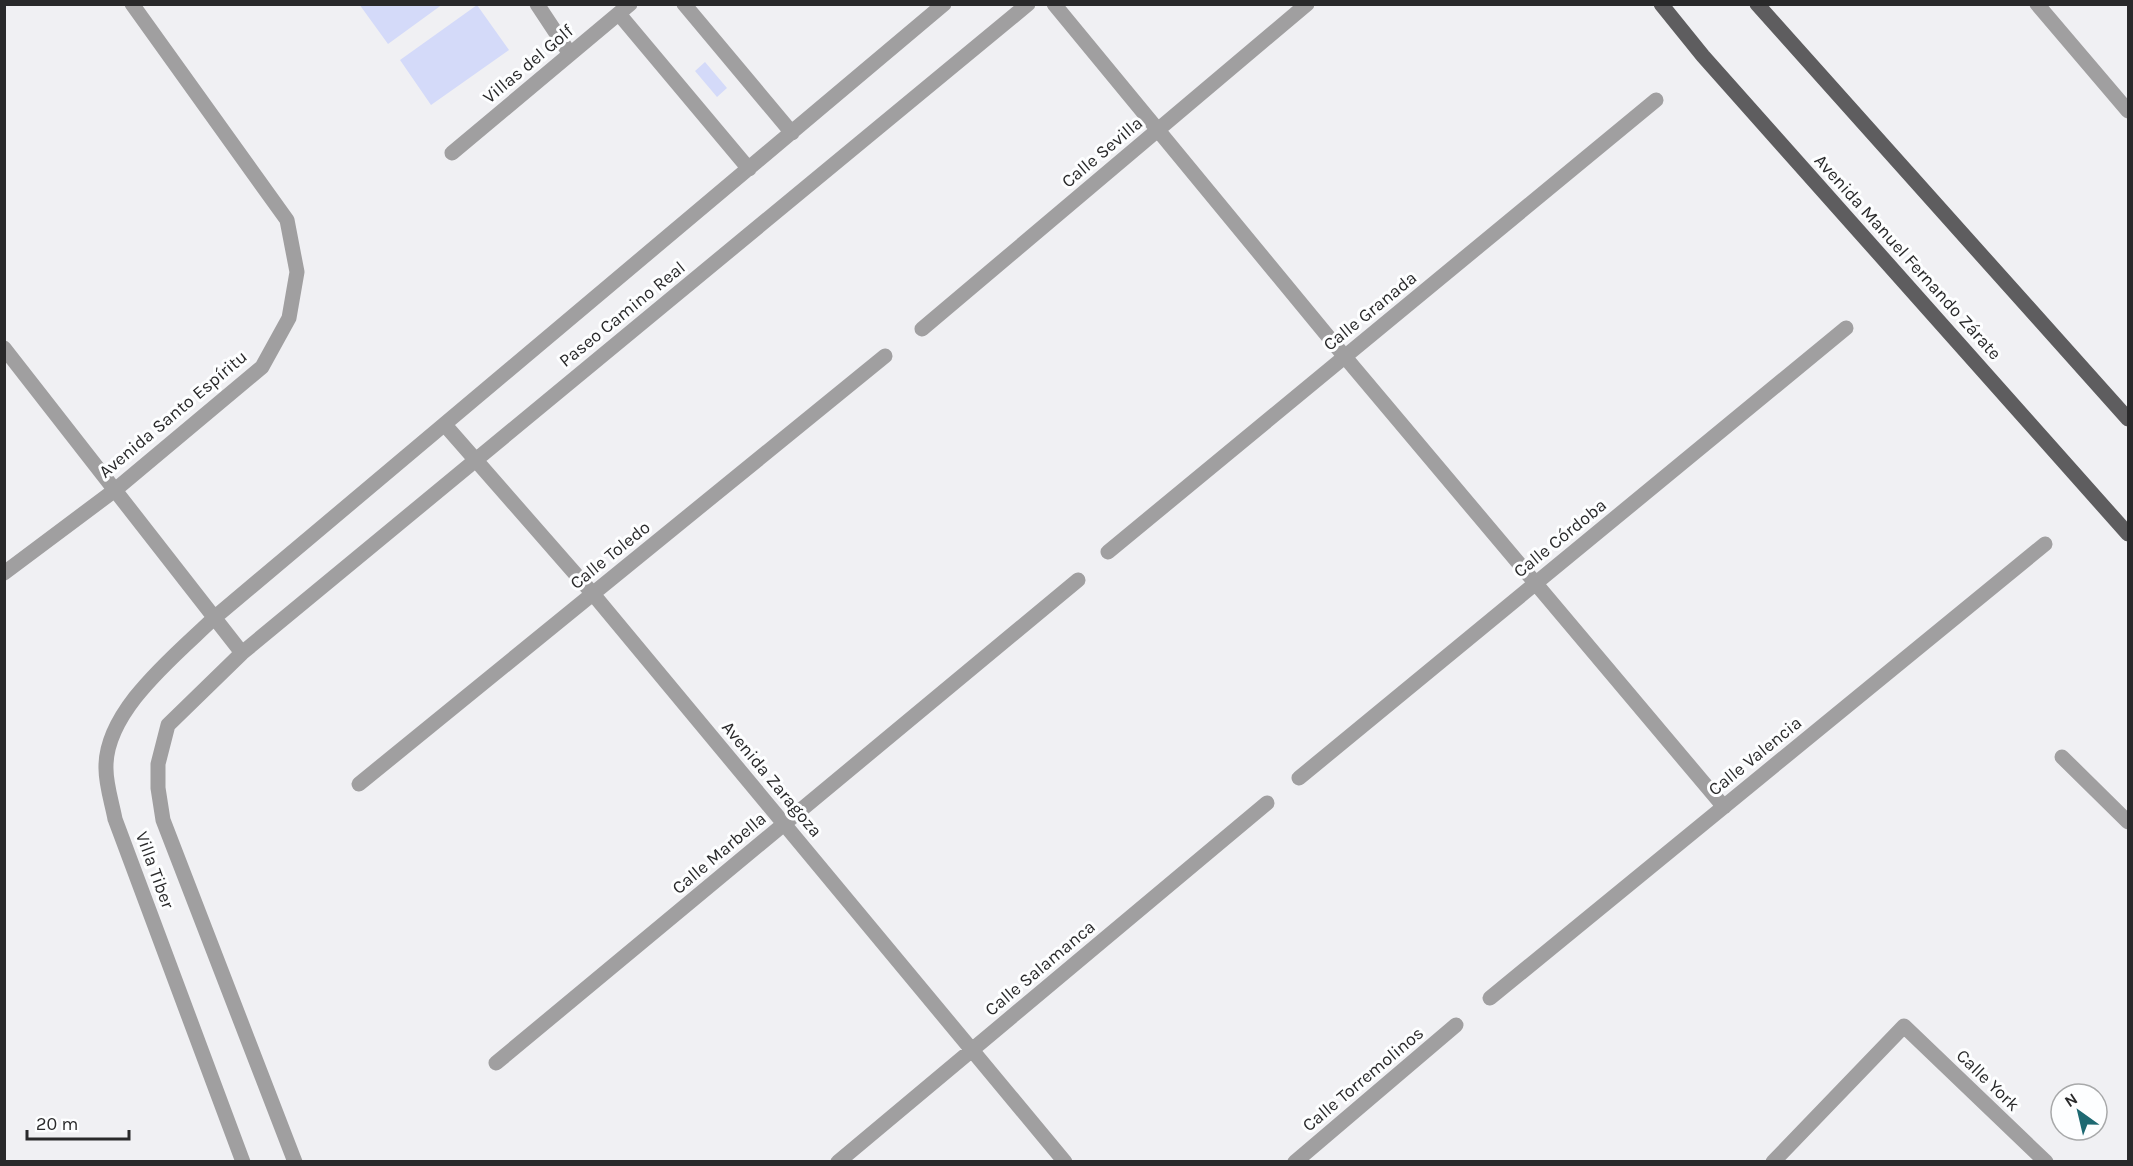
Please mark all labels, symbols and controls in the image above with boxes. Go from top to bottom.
street label: Villas del Golf [478,19,578,108]
street label: Calle Sevilla [1057,112,1147,192]
street label: Avenida Manuel Fernando Zárate [1810,150,2006,364]
street label: Paseo Camino Real [554,256,690,372]
street label: Calle Granada [1319,267,1421,355]
street label: Avenida Santo Espíritu [94,346,252,482]
street label: Calle Córdoba [1509,494,1611,582]
street label: Calle Toledo [565,516,655,594]
street label: Calle Valencia [1704,712,1806,800]
street label: Avenida Zaragoza [717,716,827,842]
street label: Calle Marbella [667,807,771,899]
street label: Villa Tiber [131,828,179,912]
street label: Calle Salamanca [980,916,1100,1020]
street label: Calle Torremolinos [1298,1022,1428,1136]
street label: Calle York [1952,1044,2024,1116]
north arrow [2049,1082,2109,1142]
text: N [2061,1089,2081,1111]
scale bar [27,1103,129,1141]
text: 20 m [36,1113,78,1135]

